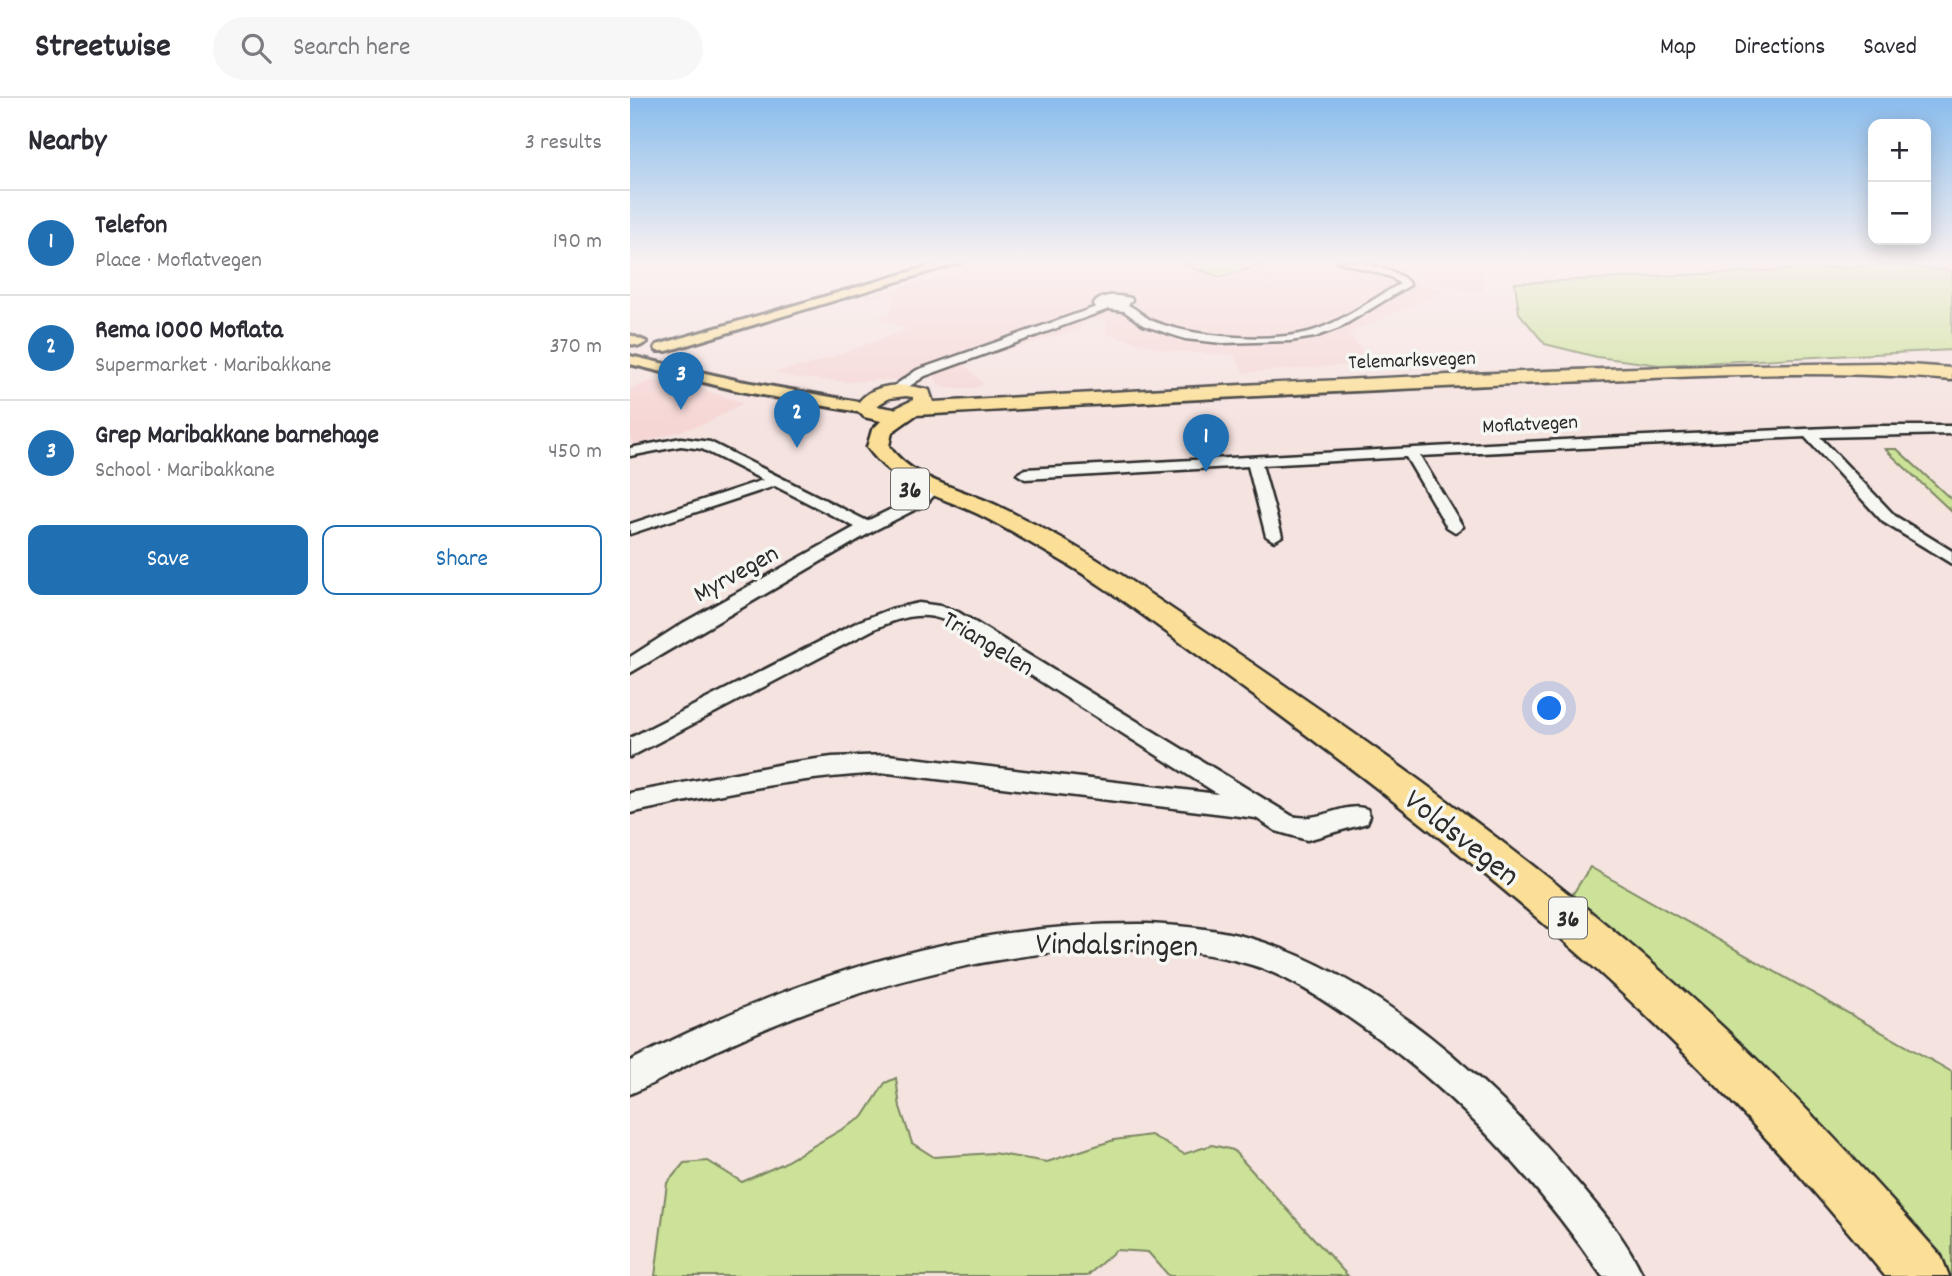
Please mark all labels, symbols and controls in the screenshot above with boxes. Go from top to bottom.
search box [213,17,703,80]
text: Streetwise [35,25,171,72]
icon: search [237,29,275,67]
text: Search here [293,30,410,67]
text: Map [1660,31,1696,65]
text: Directions [1734,31,1825,65]
text: Saved [1863,31,1917,65]
map controls [1868,119,1931,245]
button: + [1868,119,1931,182]
text: Nearby [28,122,106,165]
text: 3 results [525,127,602,160]
button: − [1868,182,1931,245]
text: Telefon [95,208,167,245]
text: 1 [48,226,54,259]
text: 190 m [553,226,602,259]
text: Place · Moflatvegen [95,245,262,278]
text: Rema 1000 Moflata [95,313,283,350]
text: 2 [46,331,56,364]
text: 370 m [549,331,602,364]
street label: Telemarksvegen [1348,345,1476,379]
text: Supermarket · Maribakkane [95,350,331,383]
pin: 3 [658,352,704,410]
pin: 2 [774,390,820,448]
street label: Moflatvegen [1482,409,1579,443]
pin: 1 [1183,414,1229,472]
text: Grep Maribakkane barnehage [95,418,379,455]
text: 3 [46,436,56,469]
text: 450 m [548,436,602,469]
text: School · Maribakkane [95,455,275,488]
road number: 36 [891,468,929,510]
button: Save [28,525,308,595]
button: Share [322,525,602,595]
street label: Myrvegen [687,536,786,614]
street label: Triangelen [934,603,1040,687]
your location [1532,691,1566,725]
street label: Voldsvegen [1392,780,1528,900]
road number: 36 [1549,898,1587,938]
street label: Vindalsringen [1035,924,1199,972]

